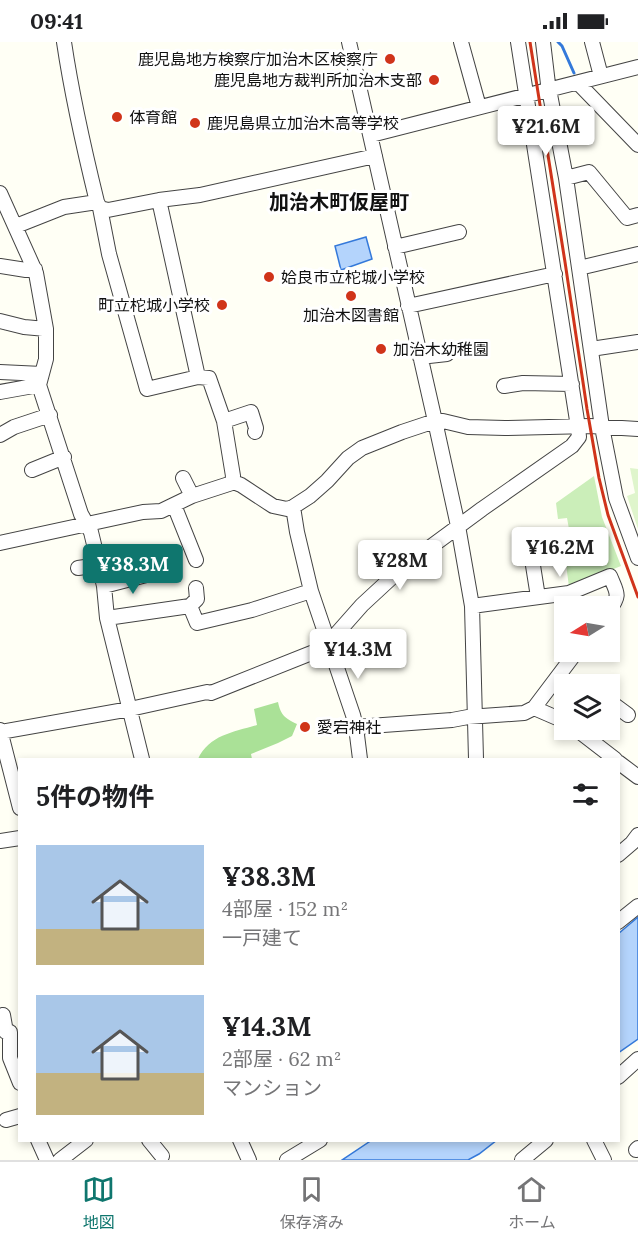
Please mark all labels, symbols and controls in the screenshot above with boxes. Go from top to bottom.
text: 09:41 [30,7,83,35]
place label: 鹿児島地方検察庁加治木区検察庁 [138,49,378,69]
marker: 鹿児島地方検察庁加治木区検察庁 [383,52,397,66]
place label: 鹿児島地方裁判所加治木支部 [214,70,422,90]
marker: 鹿児島地方裁判所加治木支部 [427,73,441,87]
pin: ¥21.6M [497,106,595,157]
place label: 体育館 [129,107,177,127]
marker: 体育館 [110,110,124,124]
place label: 鹿児島県立加治木高等学校 [207,113,399,133]
text: ¥21.6M [512,113,580,138]
marker: 鹿児島県立加治木高等学校 [188,116,202,130]
district label: 加治木町仮屋町 [269,189,409,214]
place label: 姶良市立柁城小学校 [281,267,425,287]
marker: 姶良市立柁城小学校 [262,270,276,284]
marker: 加治木図書館 [344,289,358,303]
place label: 町立柁城小学校 [98,295,210,315]
marker: 町立柁城小学校 [215,298,229,312]
place label: 加治木図書館 [303,305,399,325]
place label: 加治木幼稚園 [393,339,489,359]
marker: 加治木幼稚園 [374,342,388,356]
pin: ¥16.2M [511,527,609,578]
text: ¥16.2M [526,534,594,559]
pin: ¥28M [364,540,436,591]
pin: ¥38.3M [84,544,182,595]
text: ¥28M [372,547,428,572]
text: ¥38.3M [97,551,169,576]
north arrow [554,596,620,662]
map controls [554,596,620,740]
pin: ¥14.3M [309,629,407,680]
text: ¥14.3M [324,636,392,661]
button: layers [554,674,620,740]
place label: 愛宕神社 [317,717,381,737]
marker: 愛宕神社 [298,720,312,734]
icon: filters [569,778,602,811]
text: 5件の物件 [36,780,154,813]
text: ¥38.3M [222,860,316,893]
icon: home [84,869,156,941]
text: 4部屋 · 152 m² [222,896,348,921]
text: 一戸建て [222,925,302,950]
text: ¥14.3M [222,1010,311,1043]
icon: home [84,1019,156,1091]
text: 2部屋 · 62 m² [222,1046,341,1071]
text: マンション [222,1075,322,1100]
tab: 地図 [82,1173,115,1233]
tab: 保存済み [280,1173,344,1233]
tab: ホーム [508,1173,556,1233]

